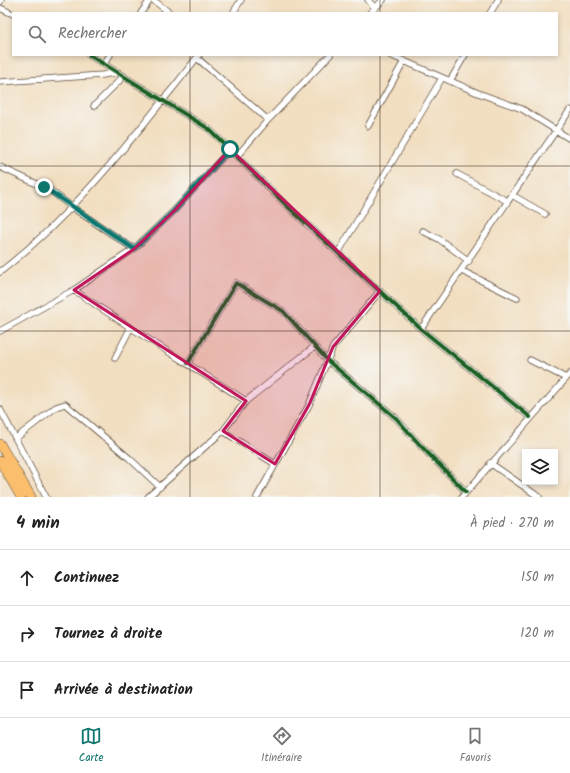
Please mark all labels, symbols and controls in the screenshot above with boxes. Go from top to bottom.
search box [12,12,558,56]
text: Rechercher [58,22,126,46]
icon: search [26,23,48,45]
route start [221,140,239,158]
route end [35,178,53,196]
map controls [522,449,558,485]
button: layers [522,449,558,485]
text: 4 min [16,510,60,537]
text: À pied · 270 m [470,513,554,534]
text: Continuez [54,566,119,590]
icon: ahead [16,567,38,589]
text: 150 m [521,567,554,588]
text: Tournez à droite [54,622,162,646]
icon: right [16,623,38,645]
text: 120 m [520,623,554,644]
text: Arrivée à destination [54,678,193,702]
icon: arrive [16,679,38,701]
tab: Carte [79,725,103,767]
tab: Itinéraire [261,725,302,767]
tab: Favoris [460,725,491,767]

